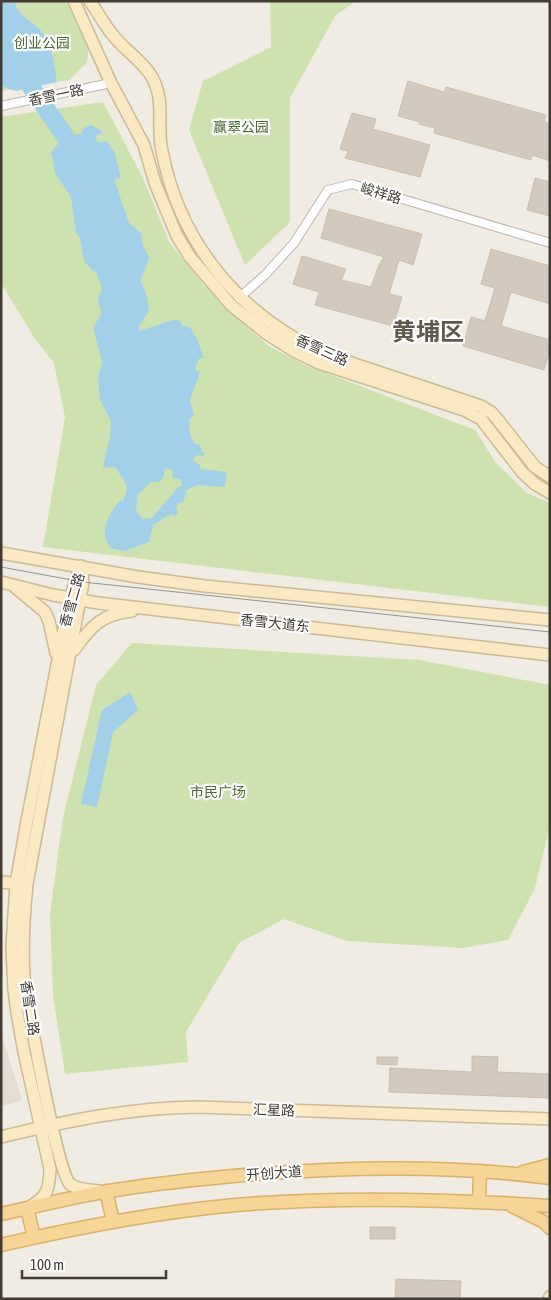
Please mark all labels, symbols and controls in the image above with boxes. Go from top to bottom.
park label: 创业公园 [14,35,70,51]
street label: 香雪一路 [27,81,85,109]
park label: 赢翠公园 [213,119,269,135]
street label: 峻祥路 [359,179,403,207]
district label: 黄埔区 [392,318,464,345]
street label: 香雪三路 [293,331,351,369]
street label: 香雪二路 [57,571,87,629]
street label: 香雪大道东 [239,611,311,635]
park label: 市民广场 [190,784,246,800]
street label: 香雪二路 [18,979,42,1037]
street label: 汇星路 [253,1101,295,1119]
street label: 开创大道 [246,1163,302,1183]
scale bar [22,1248,166,1280]
text: 100 m [30,1256,64,1273]

